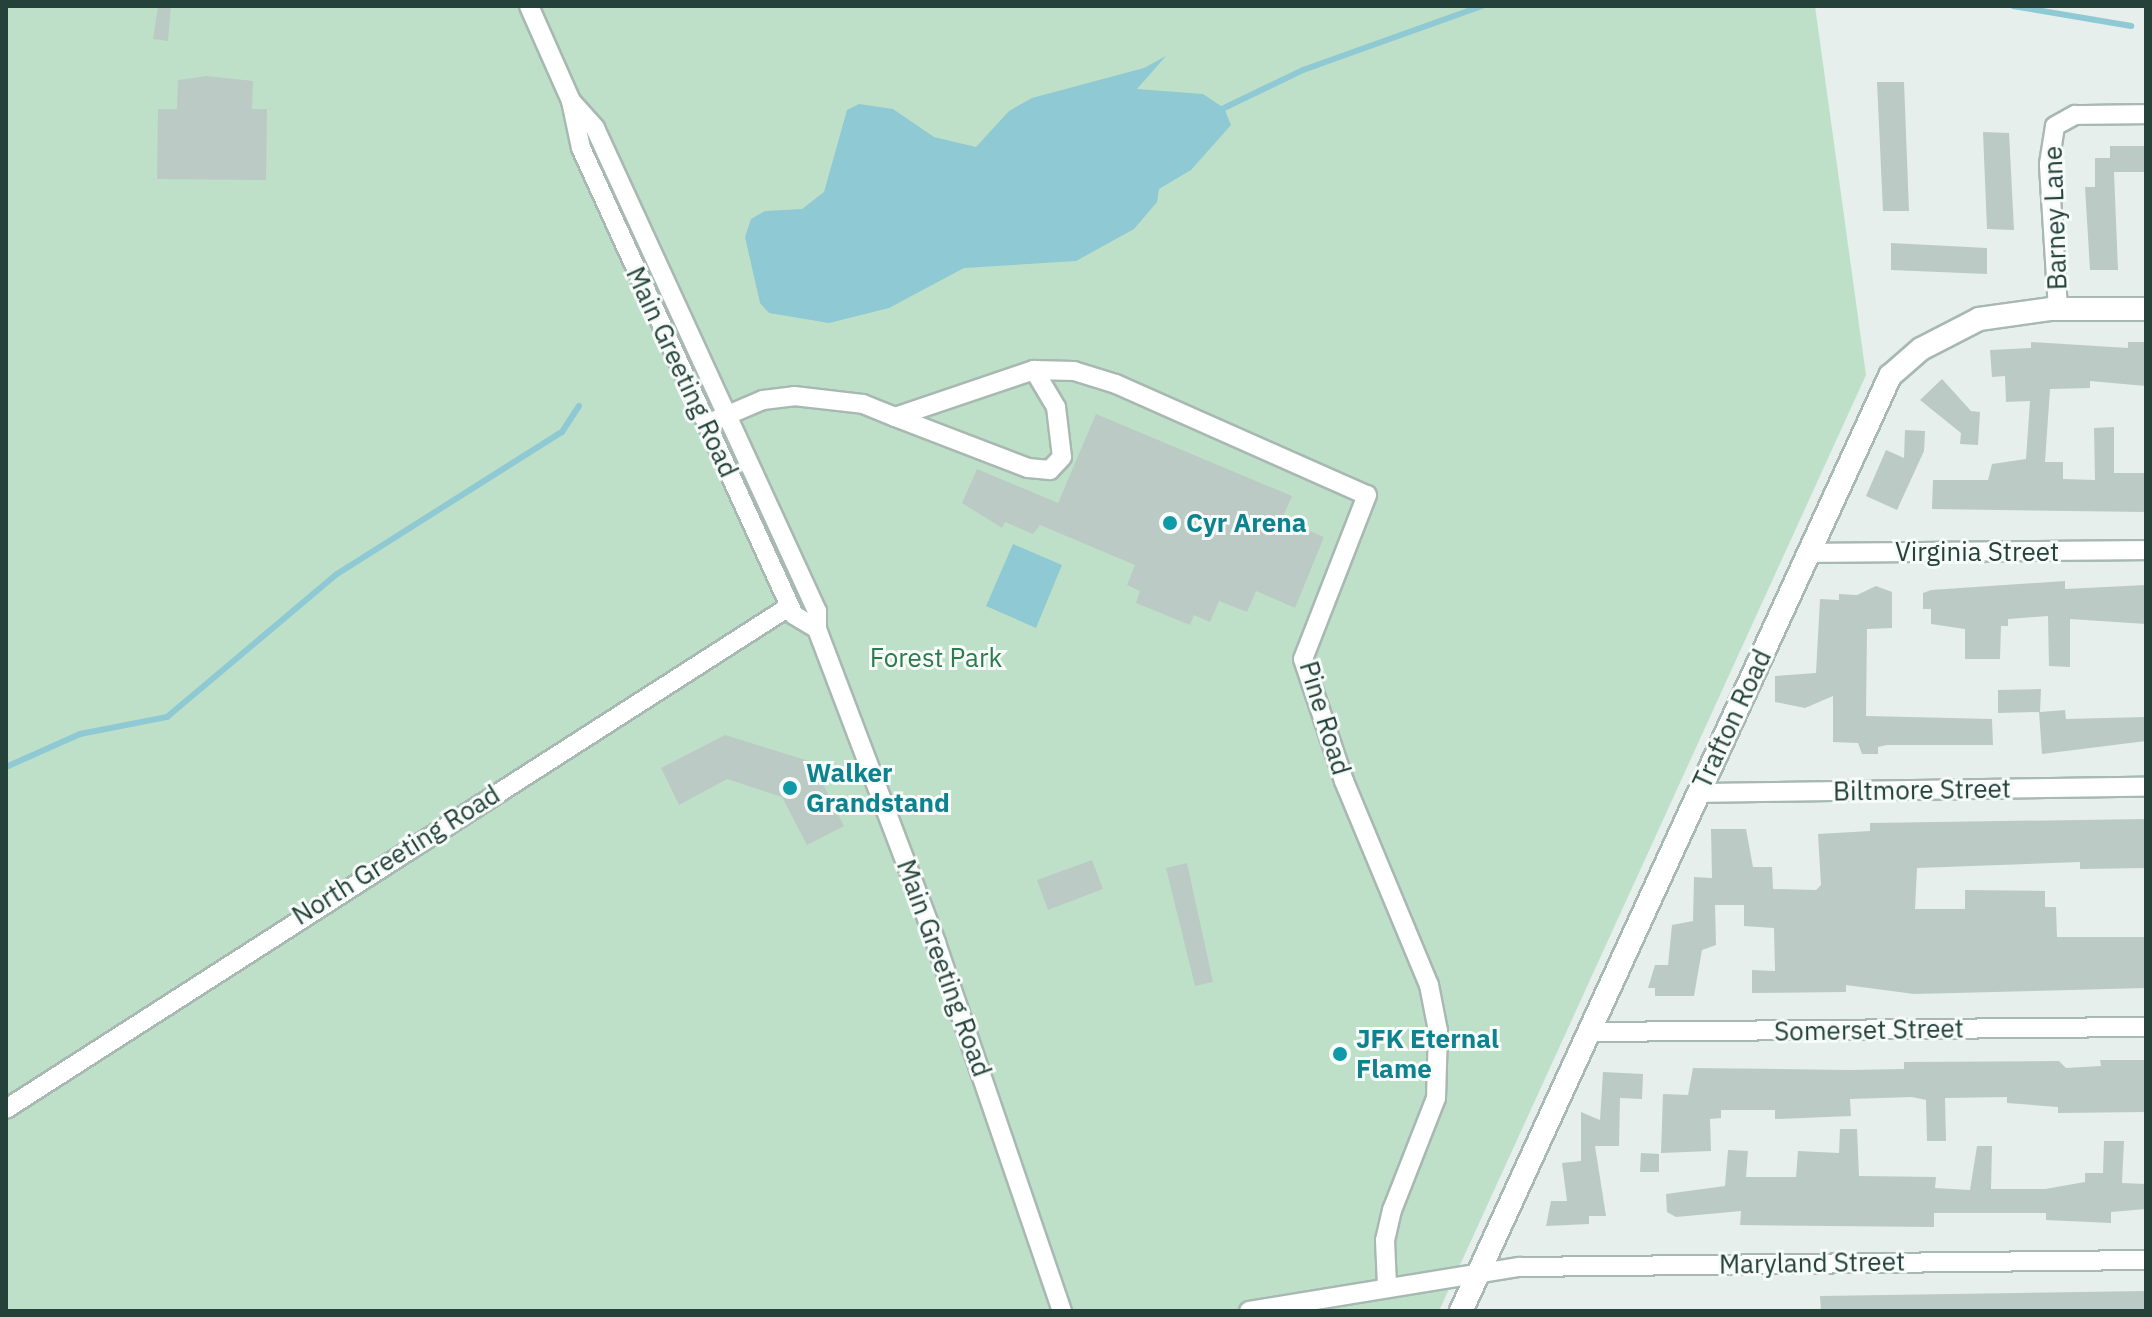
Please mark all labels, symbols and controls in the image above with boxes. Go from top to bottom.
street label: Barney Lane [2037,145,2073,291]
street label: Main Greeting Road [620,262,744,482]
place label: Cyr Arena [1186,507,1307,539]
marker: Cyr Arena [1161,514,1179,532]
street label: Virginia Street [1895,536,2059,568]
park label: Forest Park [870,642,1002,674]
street label: Trafton Road [1686,645,1778,793]
street label: Pine Road [1293,657,1357,779]
place label: Walker Grandstand [806,757,950,818]
street label: Biltmore Street [1833,773,2011,807]
street label: North Greeting Road [287,779,505,931]
marker: Walker Grandstand [781,779,799,797]
street label: Main Greeting Road [890,855,998,1081]
street label: Somerset Street [1774,1013,1964,1047]
place label: JFK Eternal Flame [1356,1023,1499,1084]
marker: JFK Eternal Flame [1331,1045,1349,1063]
street label: Maryland Street [1719,1246,1905,1280]

